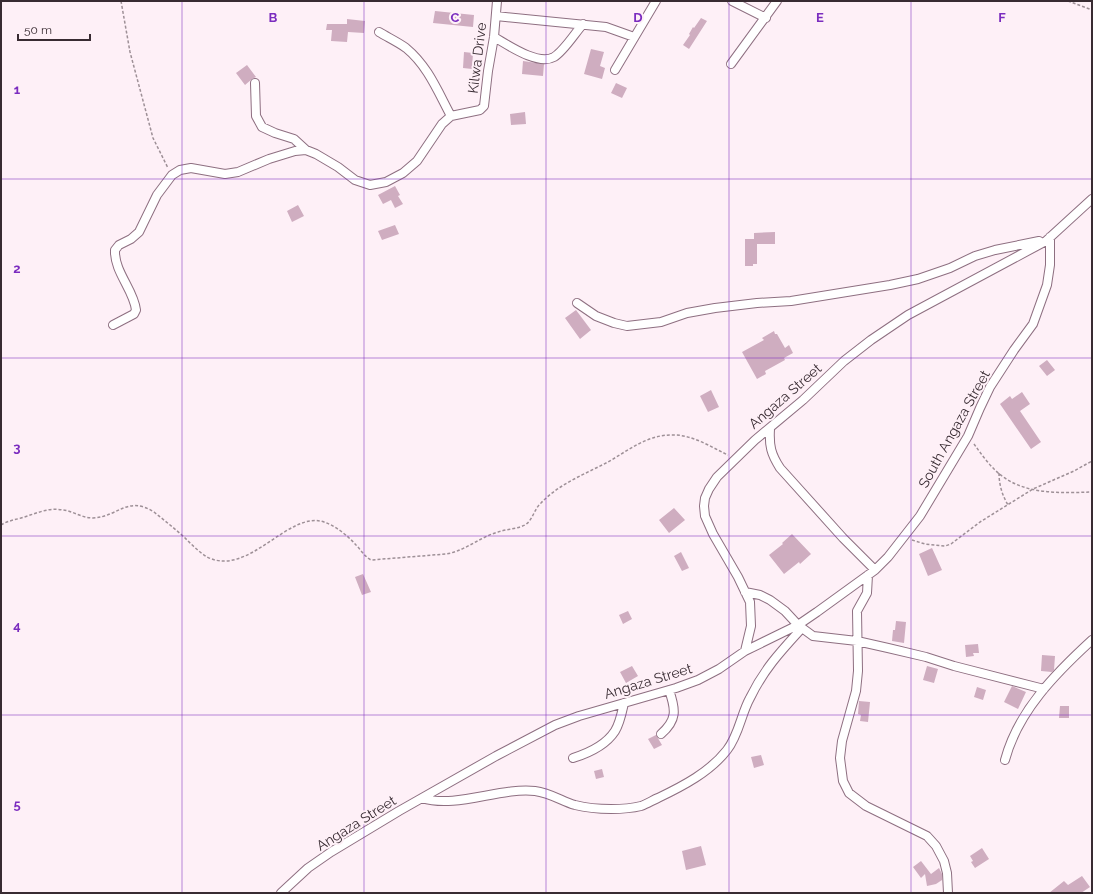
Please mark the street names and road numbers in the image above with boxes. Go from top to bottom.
street label: Kilwa Drive [465,22,489,94]
street label: Angaza Street [745,360,825,432]
street label: South Angaza Street [915,367,993,491]
street label: Angaza Street [602,660,694,702]
street label: Angaza Street [313,792,399,854]

